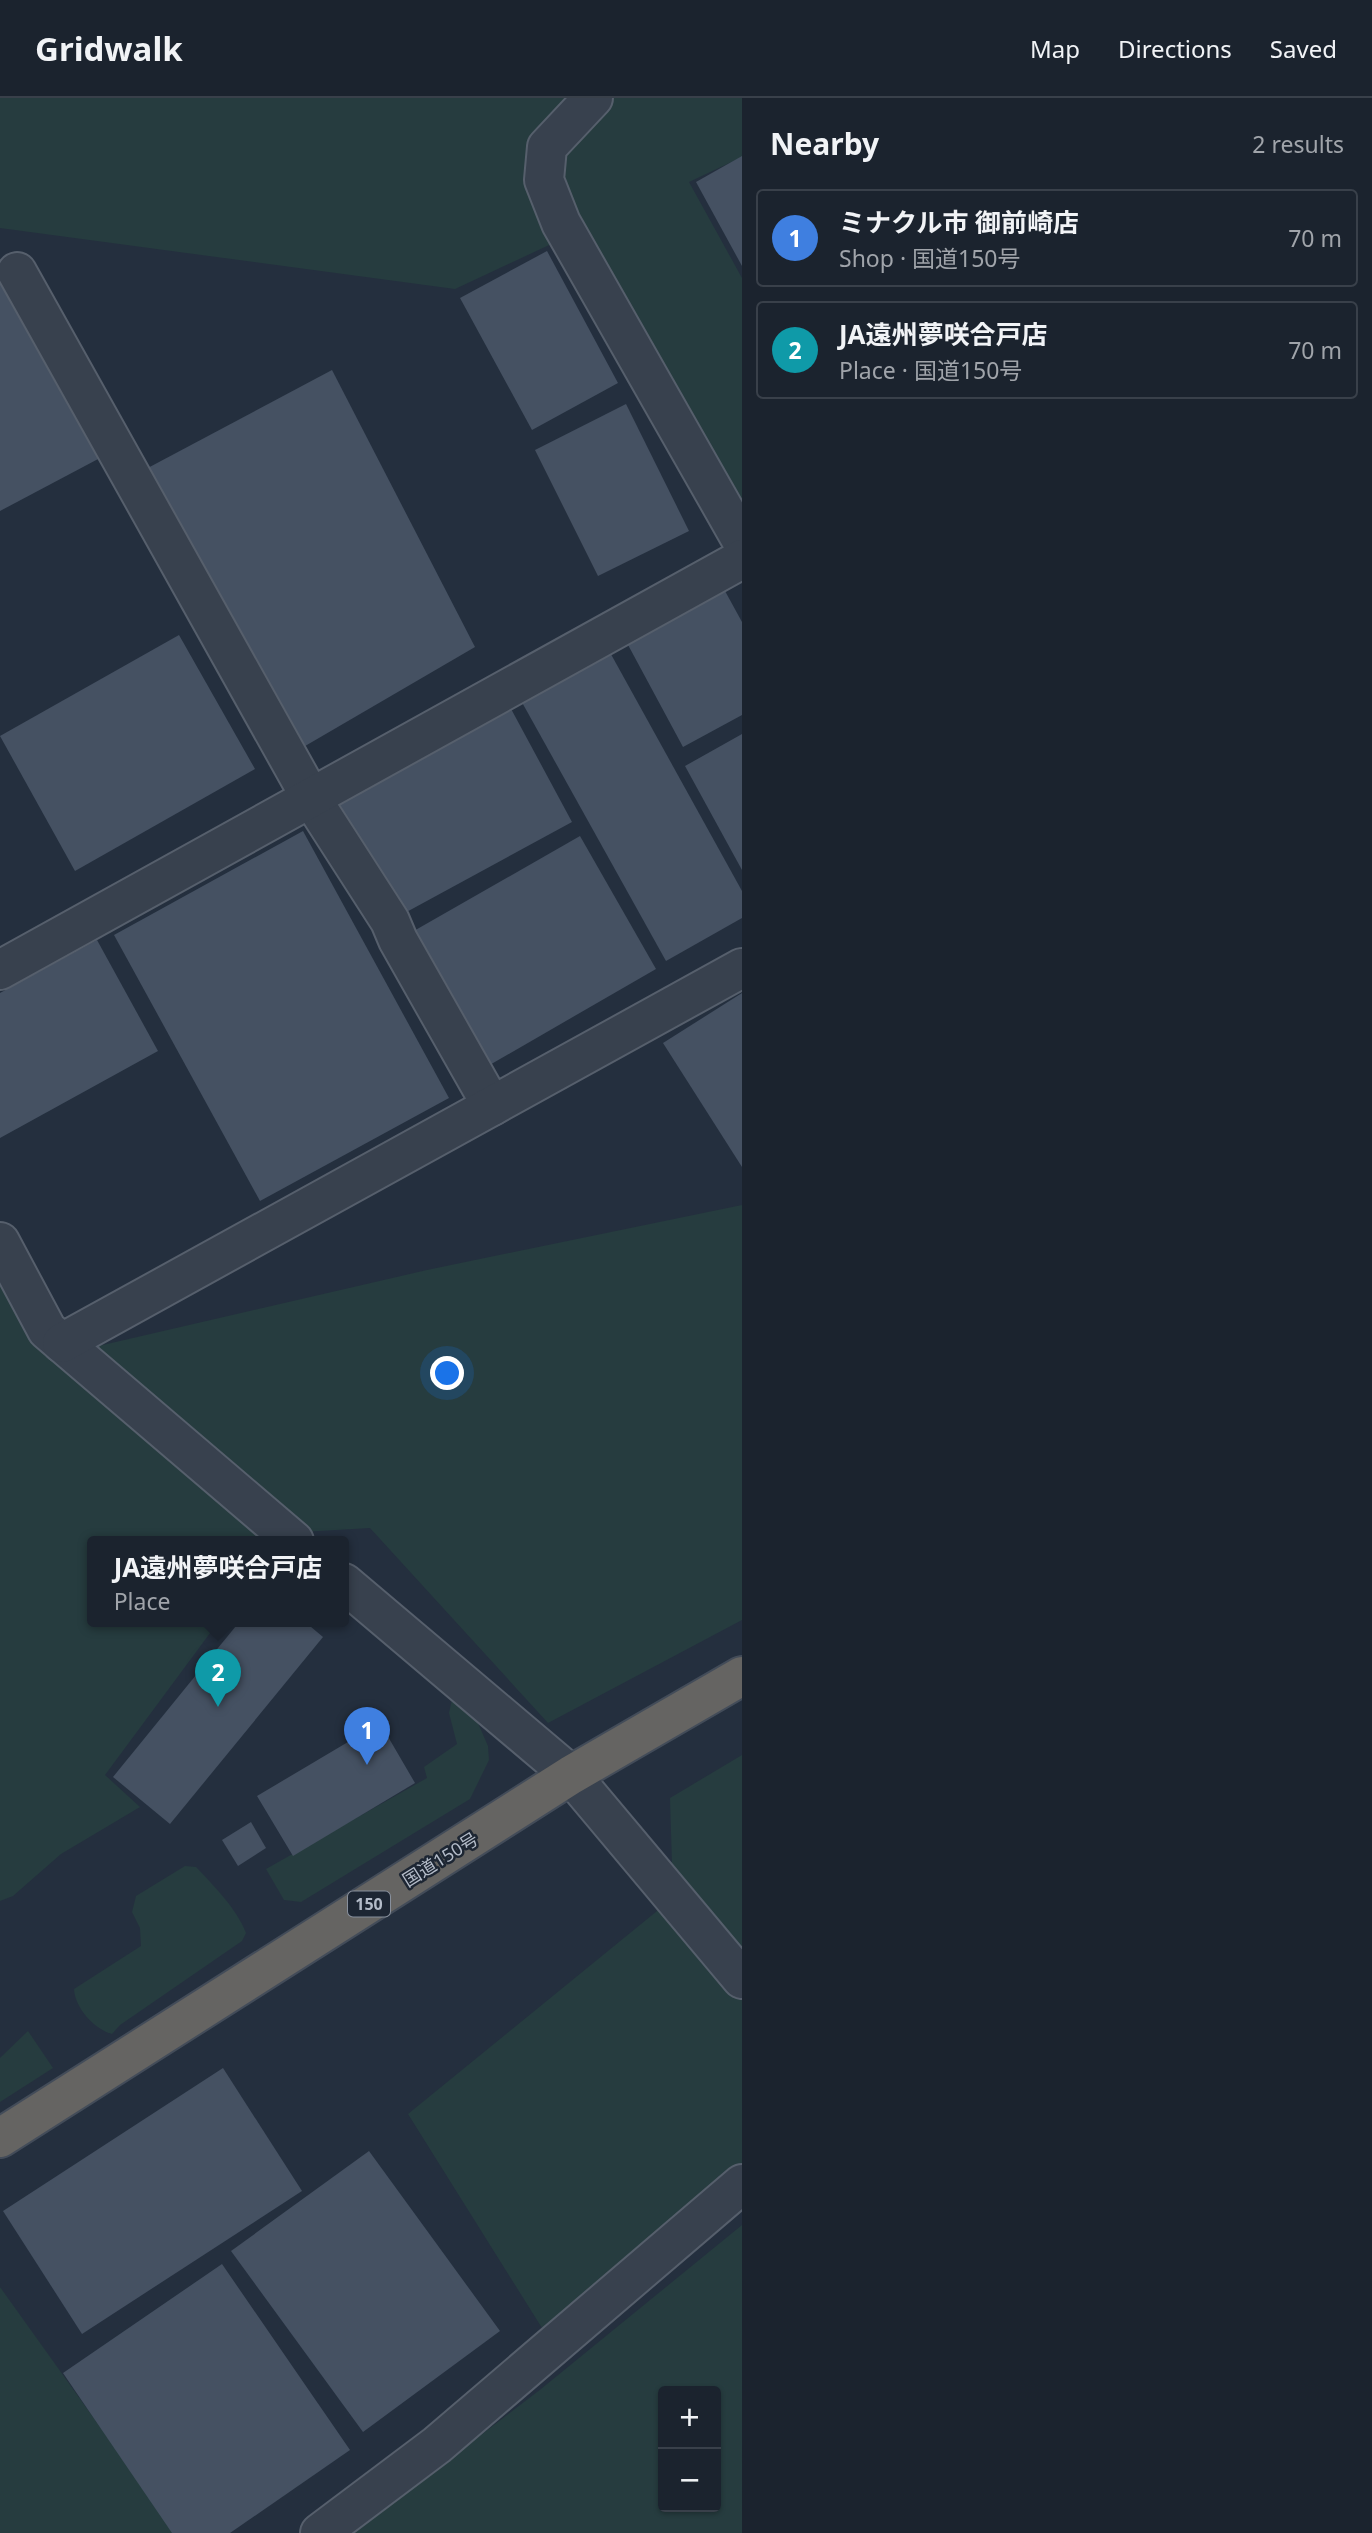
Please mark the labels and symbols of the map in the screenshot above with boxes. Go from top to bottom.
your location [430,1356,464,1390]
pin: 2 [195,1649,241,1707]
pin: 1 [344,1707,390,1765]
street label: 国道150号 [398,1826,482,1892]
road number: 150 [348,1892,390,1916]

